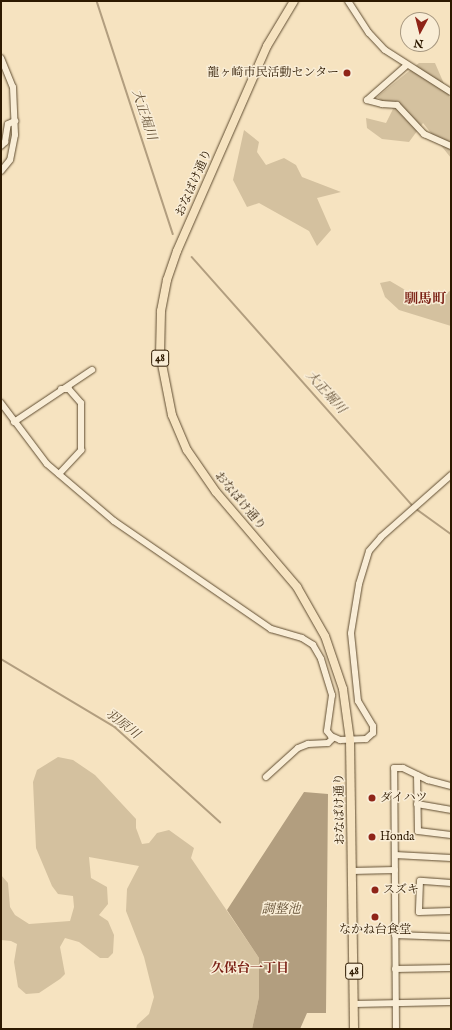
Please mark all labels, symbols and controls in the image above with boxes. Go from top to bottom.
north arrow [400,12,440,52]
text: N [413,35,424,50]
place label: 龍ヶ崎市民活動センター [207,66,339,80]
marker: 龍ヶ崎市民活動センター [342,68,352,78]
water label: 大正堀川 [128,88,158,142]
street label: おなばけ通り [173,147,215,219]
district label: 馴馬町 [404,291,446,307]
road number: 48 [151,349,169,367]
water label: 大正堀川 [302,368,348,418]
street label: おなばけ通り [211,469,269,533]
water label: 羽原川 [102,707,142,743]
street label: おなばけ通り [332,773,348,845]
place label: ダイハツ [380,791,428,805]
marker: ダイハツ [367,793,377,803]
place label: Honda [380,830,415,844]
marker: Honda [367,832,377,842]
place label: スズキ [383,883,419,897]
marker: スズキ [370,885,380,895]
water label: 調整池 [262,902,300,918]
marker: なかね台食堂 [370,912,380,922]
place label: なかね台食堂 [339,923,411,937]
district label: 久保台一丁目 [211,961,289,977]
road number: 48 [345,962,363,980]

